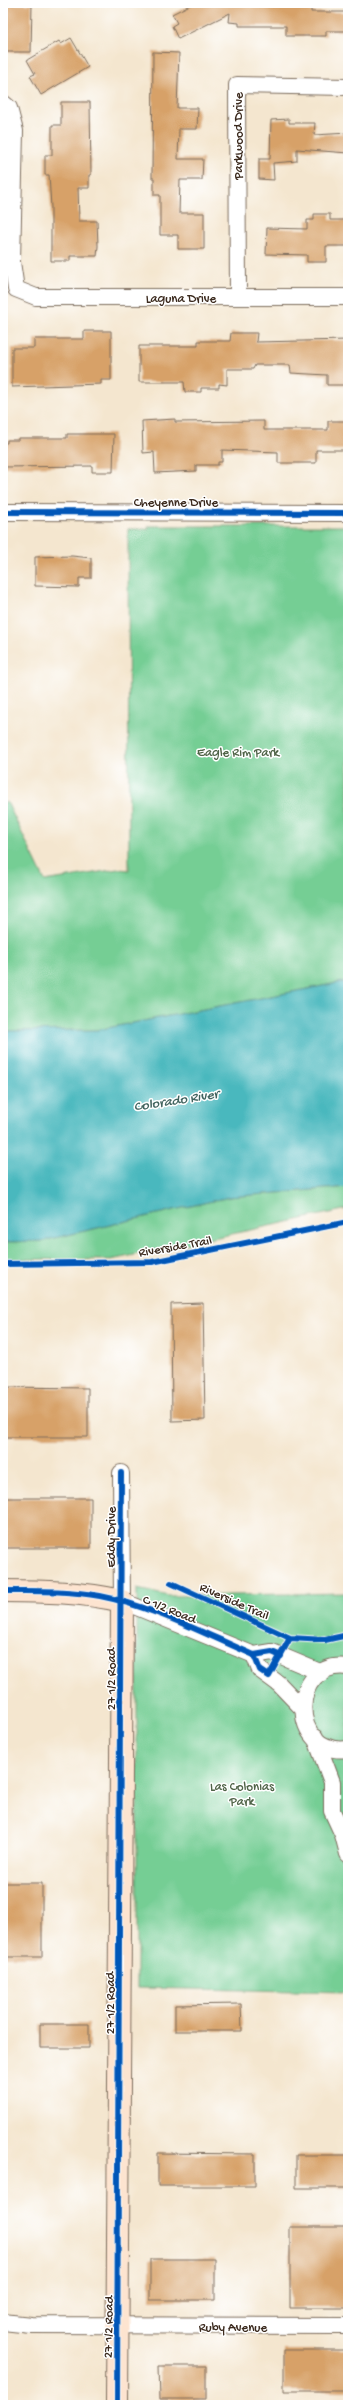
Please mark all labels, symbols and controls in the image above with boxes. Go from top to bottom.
street label: Parkwood Drive [232,92,247,181]
street label: Laguna Drive [146,292,216,307]
street label: Cheyenne Drive [134,496,218,511]
park label: Eagle Rim Park [197,746,280,761]
water label: Colorado River [133,1086,223,1117]
street label: Riverside Trail [138,1234,213,1261]
street label: Eddy Drive [105,1506,120,1568]
street label: Riverside Trail [197,1580,271,1624]
street label: C 1/2 Road [140,1593,199,1628]
street label: 27 1/2 Road [105,1646,120,1710]
park label: Las Colonias Park [210,1780,275,1810]
street label: 27 1/2 Road [104,1970,119,2034]
street label: 27 1/2 Road [101,2294,118,2358]
street label: Ruby Avenue [199,2321,267,2336]

